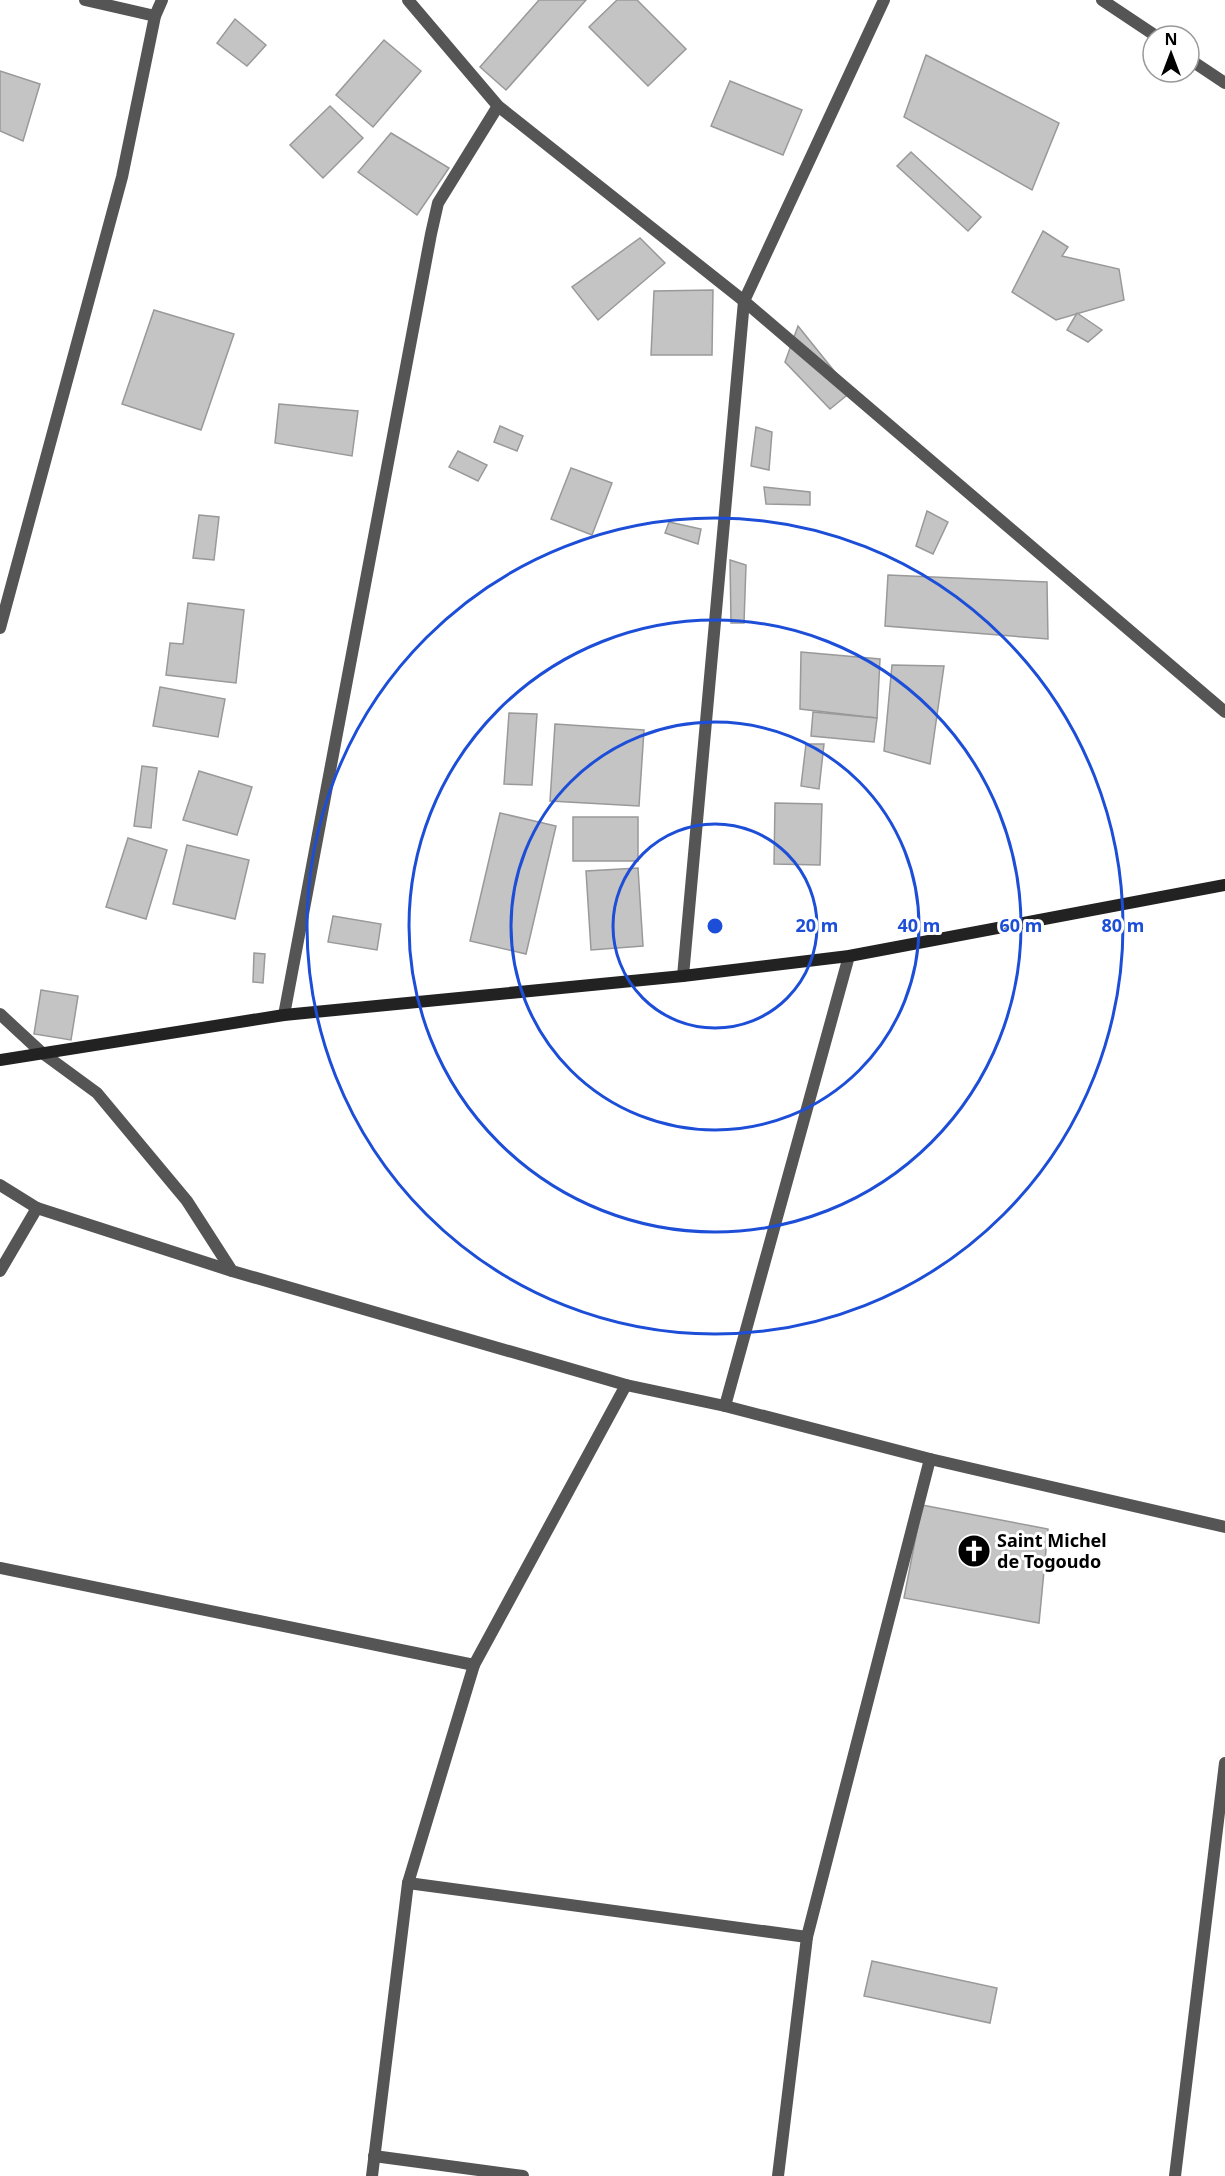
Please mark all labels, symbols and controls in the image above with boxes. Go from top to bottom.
north arrow [1141,24,1201,84]
text: N [1164,28,1178,50]
text: 20 m [796,913,838,937]
text: 40 m [898,913,940,937]
text: 60 m [1000,913,1042,937]
text: 80 m [1102,913,1144,937]
centre of rings [705,916,725,936]
place label: Saint Michel de Togoudo [997,1528,1107,1573]
church icon: Saint Michel de Togoudo [956,1533,992,1569]

